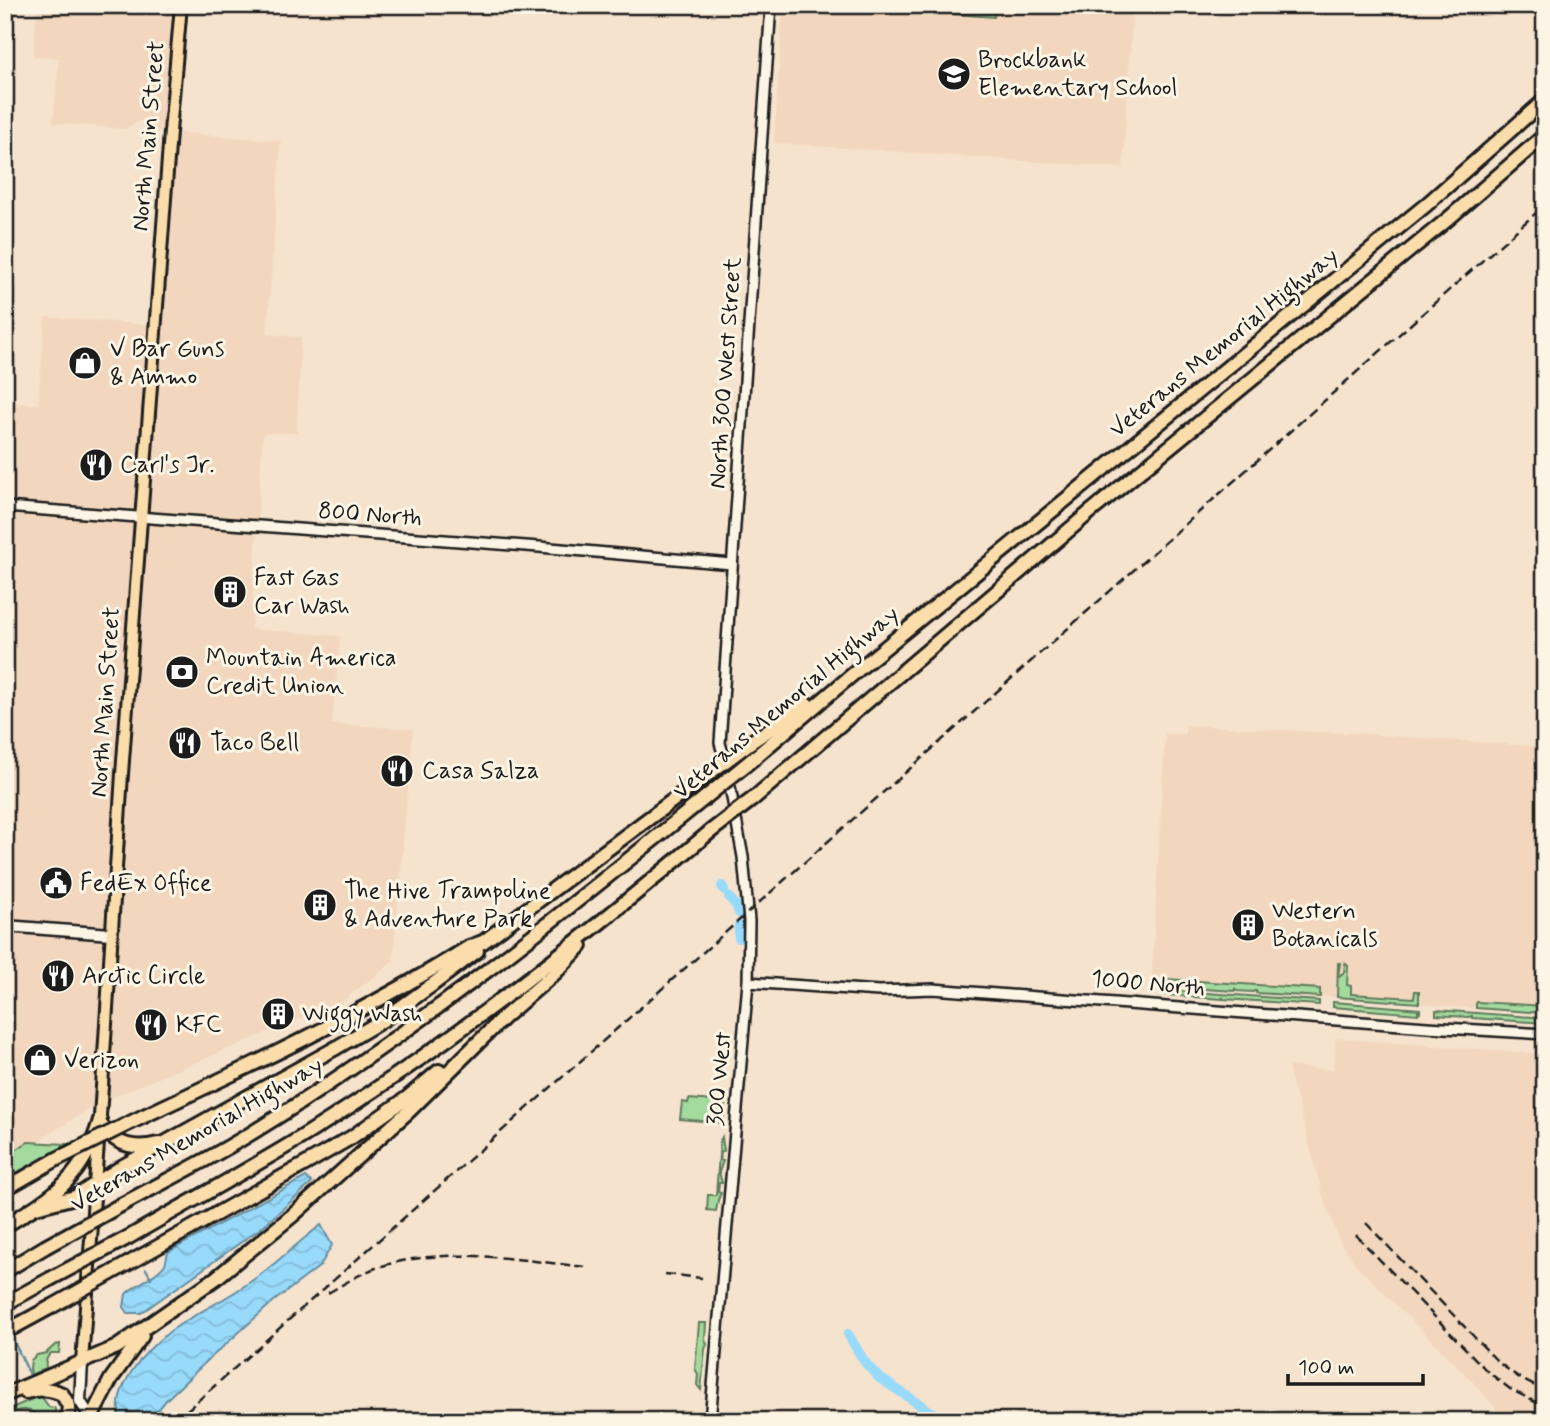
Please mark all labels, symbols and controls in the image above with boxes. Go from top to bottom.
street label: North Main Street [125,39,173,233]
place label: Brockbank Elementary School [978,45,1177,104]
school or university icon: Brockbank Elementary School [935,55,973,93]
street label: Veterans Memorial Highway [1103,241,1347,447]
street label: North 300 West Street [702,256,750,490]
place label: V Bar Guns & Ammo [110,334,224,393]
shop icon: V Bar Guns & Ammo [66,344,104,382]
restaurant icon: Carl's Jr. [77,446,115,484]
place label: Carl's Jr. [120,450,215,481]
street label: 800 North [317,496,423,534]
place label: Fast Gas Car Wash [254,563,350,622]
building icon: Fast Gas Car Wash [211,573,249,611]
street label: Veterans Memorial Highway [666,599,908,809]
street label: North Main Street [84,606,128,798]
place label: Mountain America Credit Union [206,643,396,702]
bank icon: Mountain America Credit Union [163,653,201,691]
restaurant icon: Taco Bell [166,724,204,762]
place label: Taco Bell [210,728,299,759]
restaurant icon: Casa Salza [378,752,416,790]
place label: Casa Salza [422,756,539,787]
public building icon: FedEx Office [37,864,75,902]
place label: FedEx Office [80,868,212,899]
place label: The Hive Trampoline & Adventure Park [344,876,551,935]
building icon: The Hive Trampoline & Adventure Park [301,886,339,924]
place label: Western Botanicals [1272,896,1378,955]
building icon: Western Botanicals [1229,906,1267,944]
restaurant icon: Arctic Circle [39,957,77,995]
place label: Arctic Circle [82,961,205,992]
street label: 1000 North [1090,964,1206,1004]
building icon: Wiggy Wash [259,995,297,1033]
place label: Wiggy Wash [302,999,423,1033]
restaurant icon: KFC [132,1006,170,1044]
place label: KFC [176,1010,221,1041]
street label: 300 West [700,1030,740,1128]
shop icon: Verizon [21,1041,59,1079]
place label: Verizon [64,1045,139,1076]
street label: Veterans Memorial Highway [65,1050,330,1223]
scale bar [1288,1342,1422,1386]
text: 100 m [1298,1354,1354,1382]

